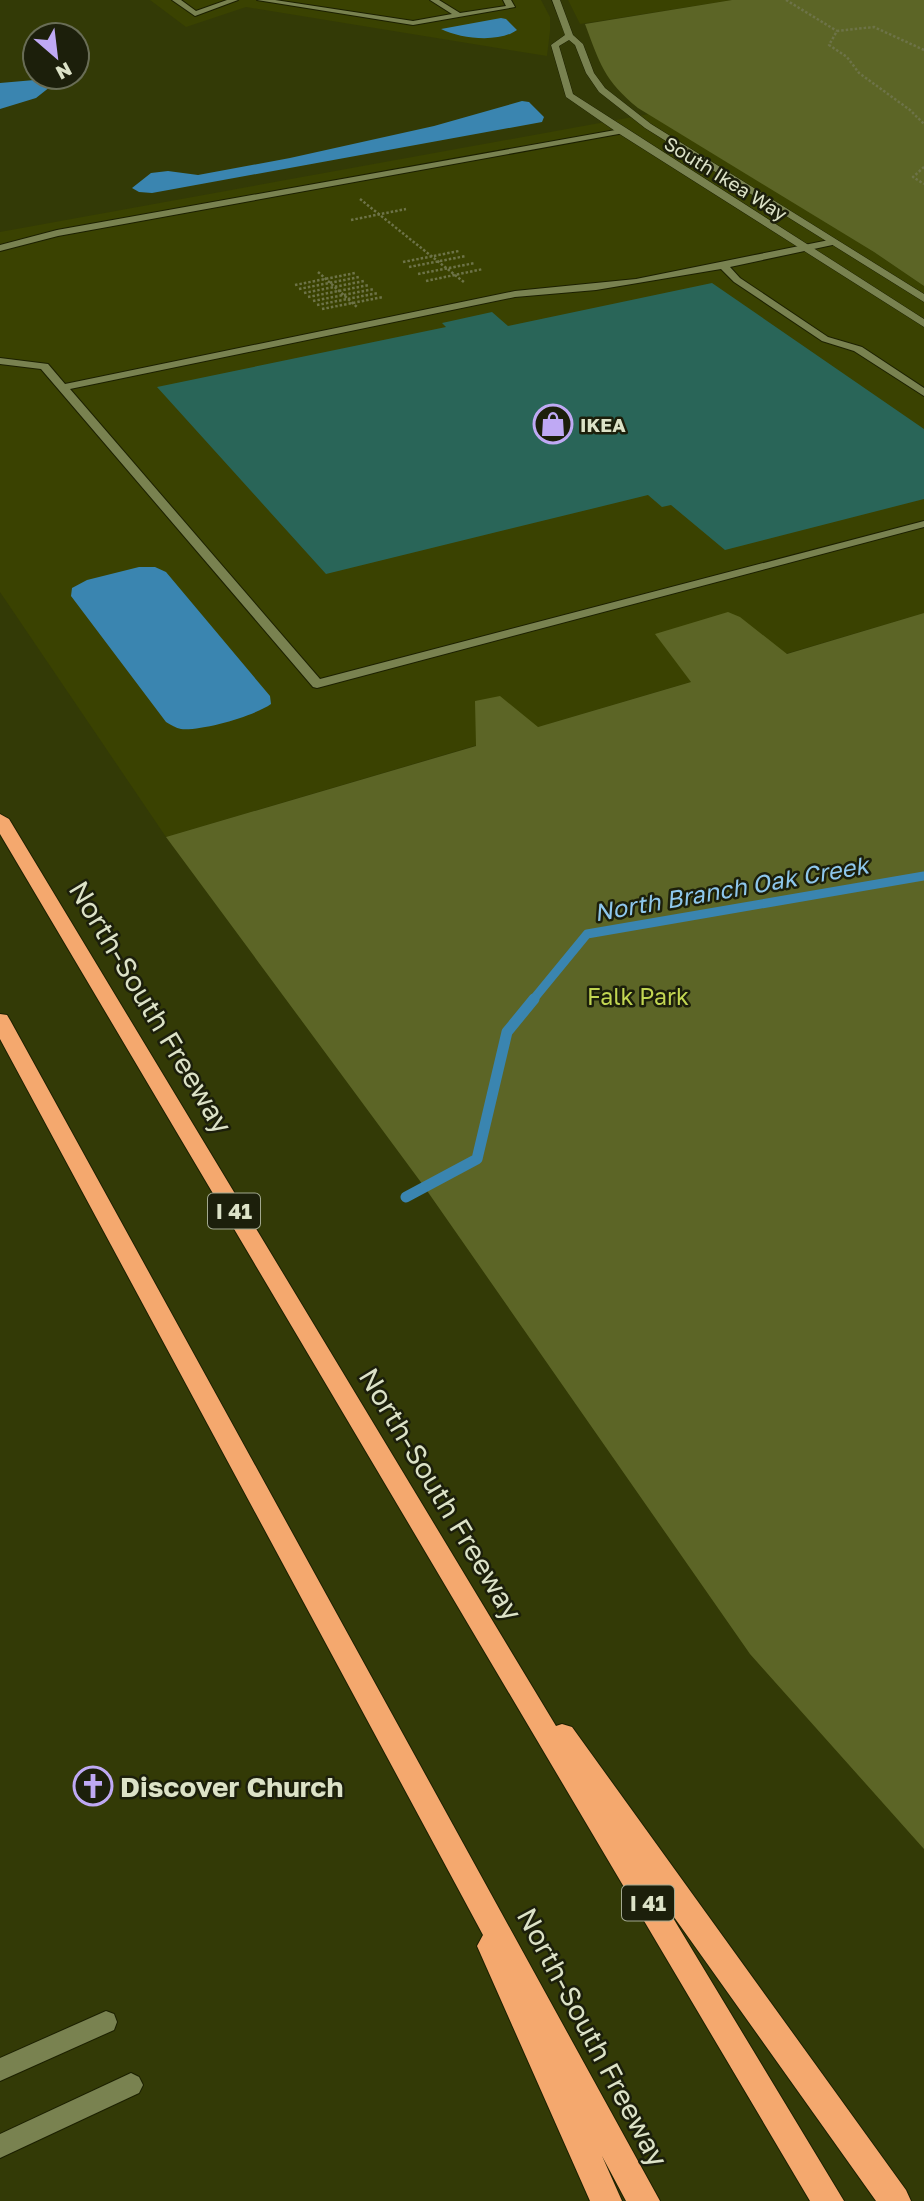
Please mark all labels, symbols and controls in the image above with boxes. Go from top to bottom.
north arrow [21,21,91,91]
text: N [52,58,76,85]
street label: South Ikea Way [660,131,792,225]
shop icon: IKEA [532,403,574,445]
place label: IKEA [580,413,626,436]
water label: North Branch Oak Creek [592,849,873,926]
street label: North-South Freeway [63,875,240,1139]
park label: Falk Park [587,982,689,1010]
road number: I 41 [208,1194,260,1228]
street label: North-South Freeway [353,1362,530,1626]
church icon: Discover Church [72,1765,114,1807]
place label: Discover Church [120,1770,343,1803]
road number: I 41 [622,1885,674,1920]
street label: North-South Freeway [511,1902,675,2172]

